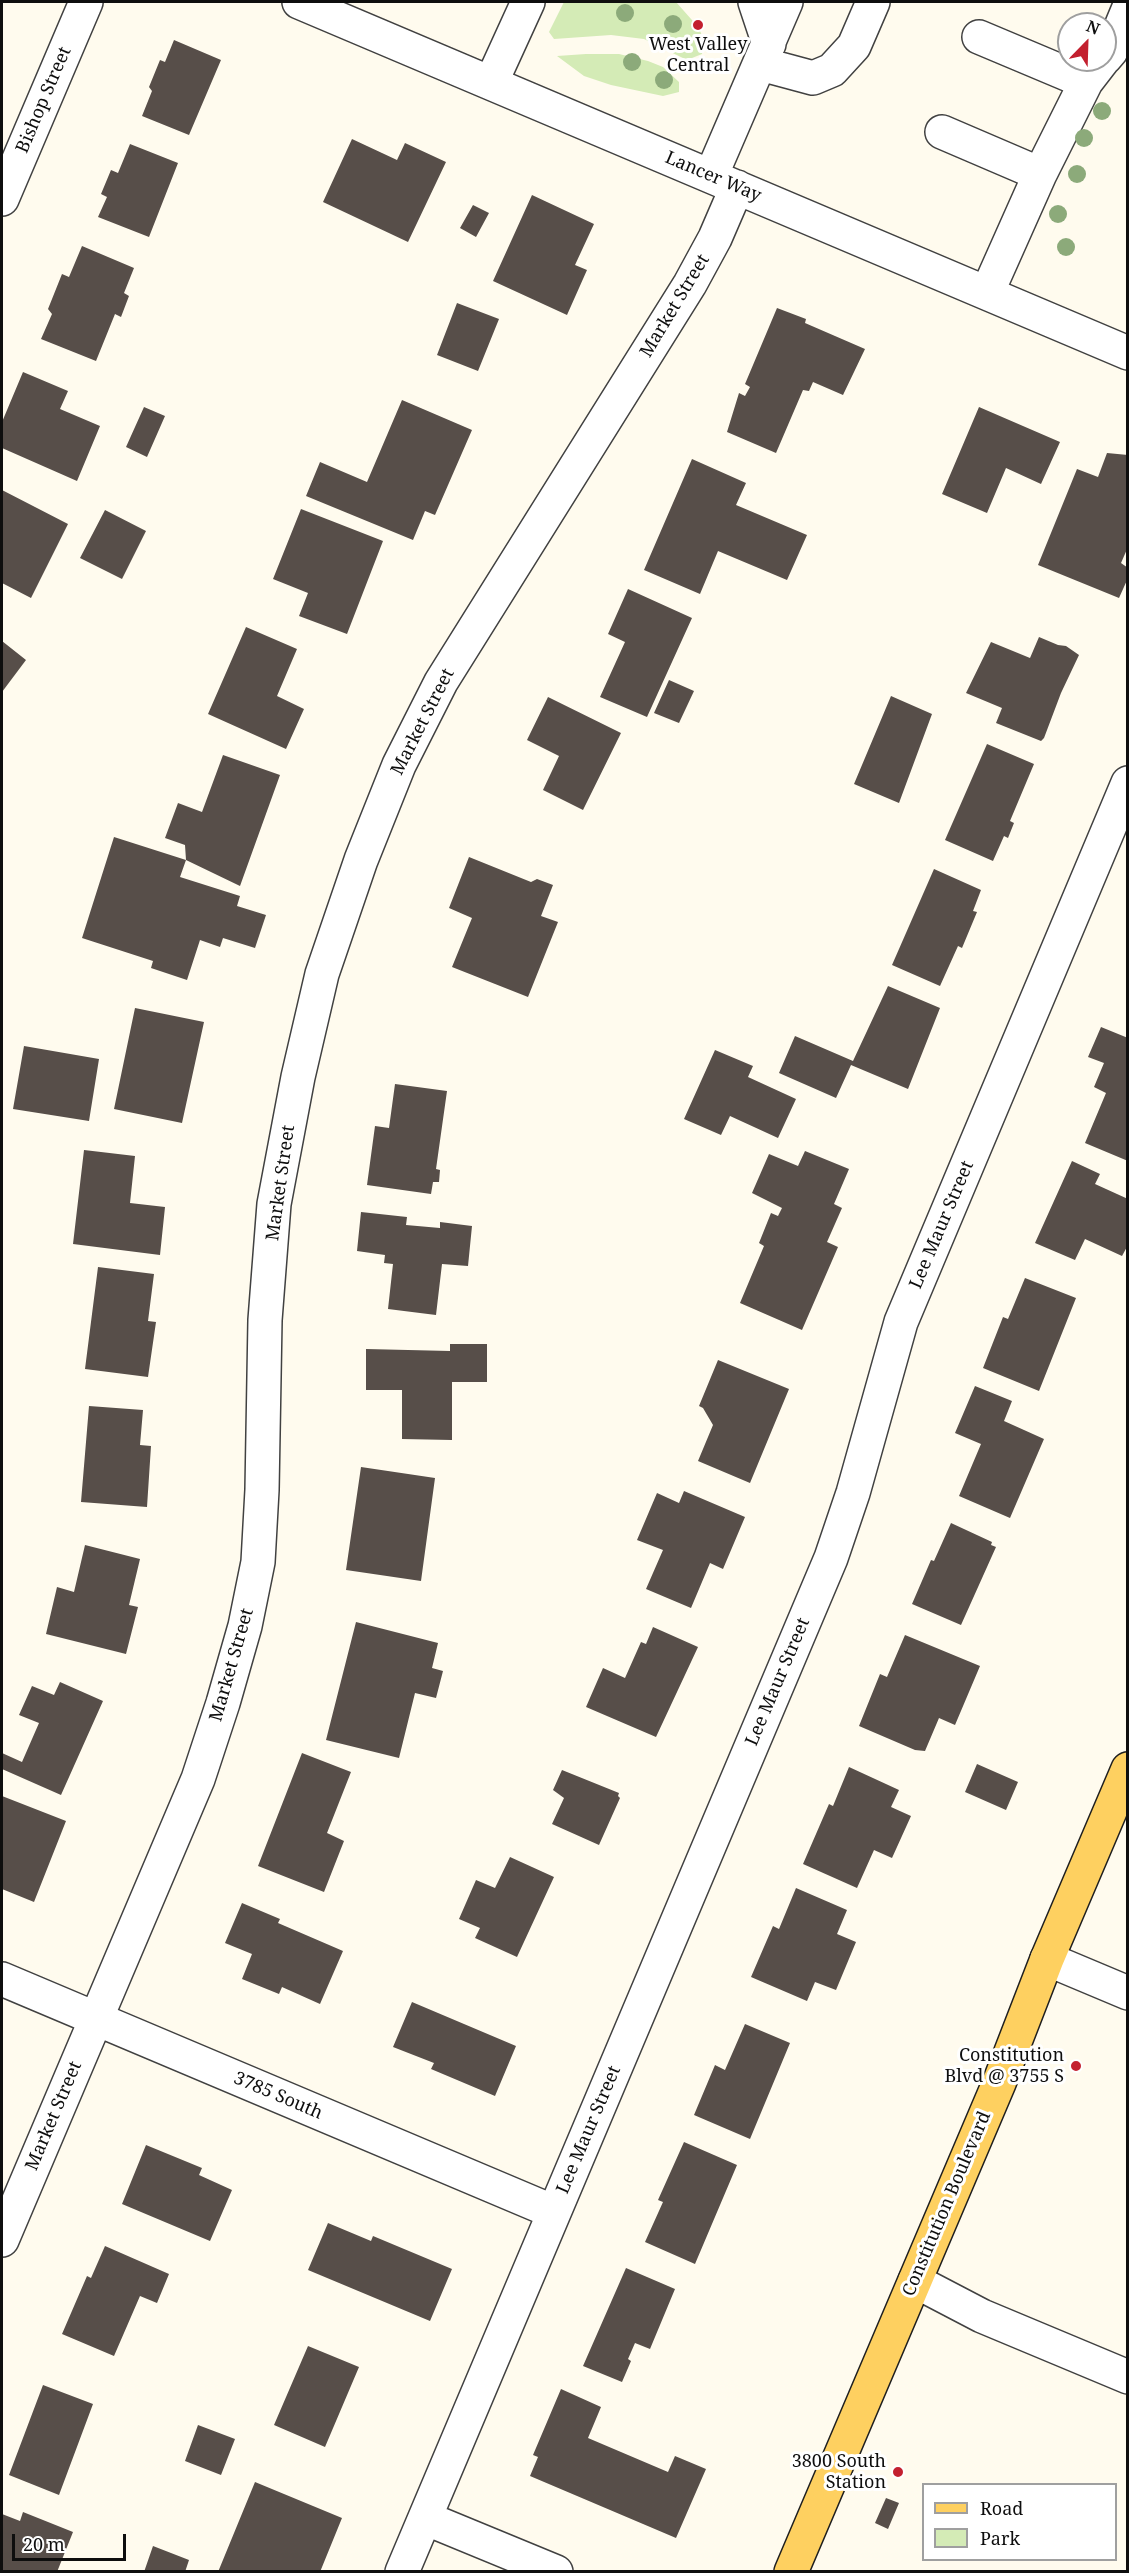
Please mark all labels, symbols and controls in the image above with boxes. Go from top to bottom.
north arrow [1057,12,1117,72]
text: N [1083,15,1103,40]
marker: West Valley Central [691,18,705,32]
place label: West Valley Central [649,34,747,76]
street label: Bishop Street [12,44,76,156]
street label: Lancer Way [662,147,764,207]
street label: Market Street [636,251,714,361]
street label: Market Street [387,665,459,779]
street label: Market Street [262,1124,300,1242]
street label: Lee Maur Street [905,1158,979,1292]
street label: Market Street [206,1606,258,1724]
street label: Lee Maur Street [741,1615,815,1749]
place label: Constitution Blvd @ 3755 S [945,2045,1064,2088]
street label: Market Street [21,2058,87,2174]
marker: Constitution Blvd @ 3755 S [1069,2059,1083,2073]
street label: Lee Maur Street [552,2063,626,2197]
street label: 3785 South [230,2068,326,2124]
street label: Constitution Boulevard [898,2108,996,2300]
place label: 3800 South Station [792,2451,886,2494]
marker: 3800 South Station [891,2465,905,2479]
legend [922,2483,1117,2561]
text: Road [980,2496,1023,2520]
scale bar [15,2522,129,2560]
text: Park [980,2526,1020,2550]
text: 20 m [23,2532,65,2556]

